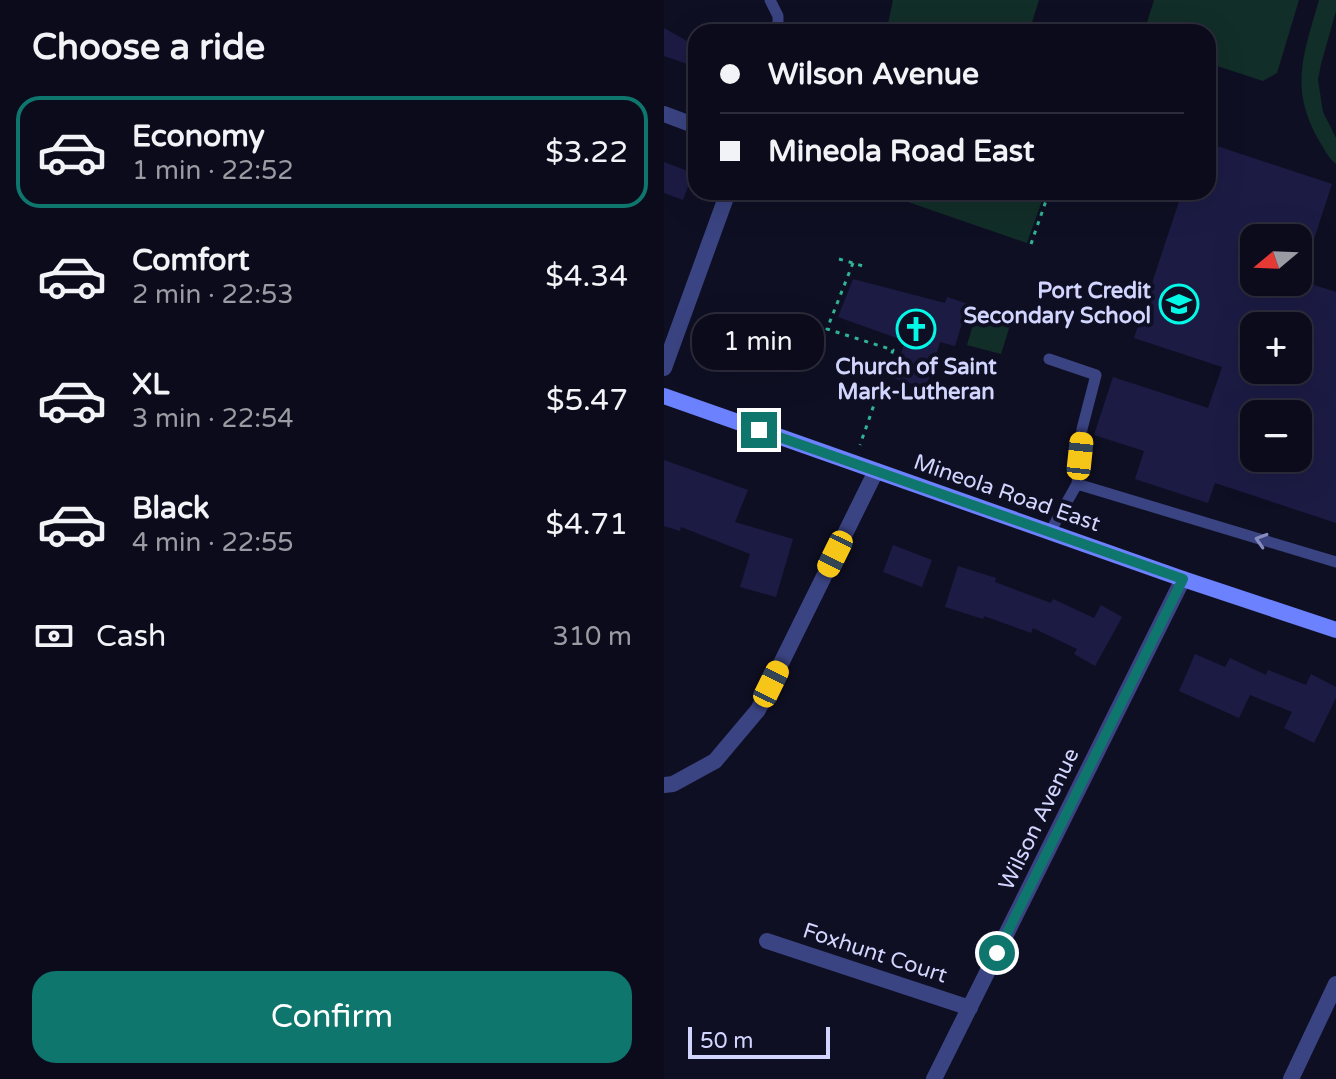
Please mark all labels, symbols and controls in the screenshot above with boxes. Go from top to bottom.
text: Choose a ride [32,26,265,69]
text: Wilson Avenue [768,56,979,93]
icon: car [36,116,108,188]
text: Economy [132,118,265,155]
text: Mineola Road East [768,133,1035,170]
text: $3.22 [545,134,628,171]
text: 1 min · 22:52 [132,155,294,186]
north arrow [1240,224,1312,296]
map controls [1240,224,1312,472]
icon: car [36,240,108,312]
text: Comfort [132,242,250,279]
text: $4.34 [545,258,628,295]
place label: Port Credit Secondary School [963,278,1152,329]
text: 2 min · 22:53 [132,279,294,310]
school or university icon: Port Credit Secondary School [1158,283,1200,325]
church icon: Church of Saint Mark-Lutheran [895,308,937,350]
button: + [1240,312,1312,384]
callout: 1 min [693,314,825,370]
text: 1 min [723,326,793,357]
place label: Church of Saint Mark-Lutheran [835,354,997,405]
icon: car [36,364,108,436]
text: XL [132,366,169,403]
text: $5.47 [546,382,628,419]
button: − [1240,400,1312,472]
text: 3 min · 22:54 [132,403,294,434]
route end [741,412,777,448]
car [1066,431,1094,481]
street label: Mineola Road East [910,449,1104,537]
icon: car [36,488,108,560]
text: Black [132,490,209,527]
text: $4.71 [546,506,628,543]
text: 4 min · 22:55 [132,527,294,558]
car [814,527,856,581]
one-way arrow [1255,533,1269,549]
icon: cash [32,614,76,658]
text: Cash [96,618,166,655]
text: 310 m [552,621,632,652]
car [750,657,792,711]
street label: Wilson Avenue [993,744,1085,894]
street label: Foxhunt Court [800,917,950,989]
route start [979,935,1015,971]
button: Confirm [32,971,632,1063]
scale bar [688,1023,830,1059]
text: 50 m [700,1028,754,1054]

